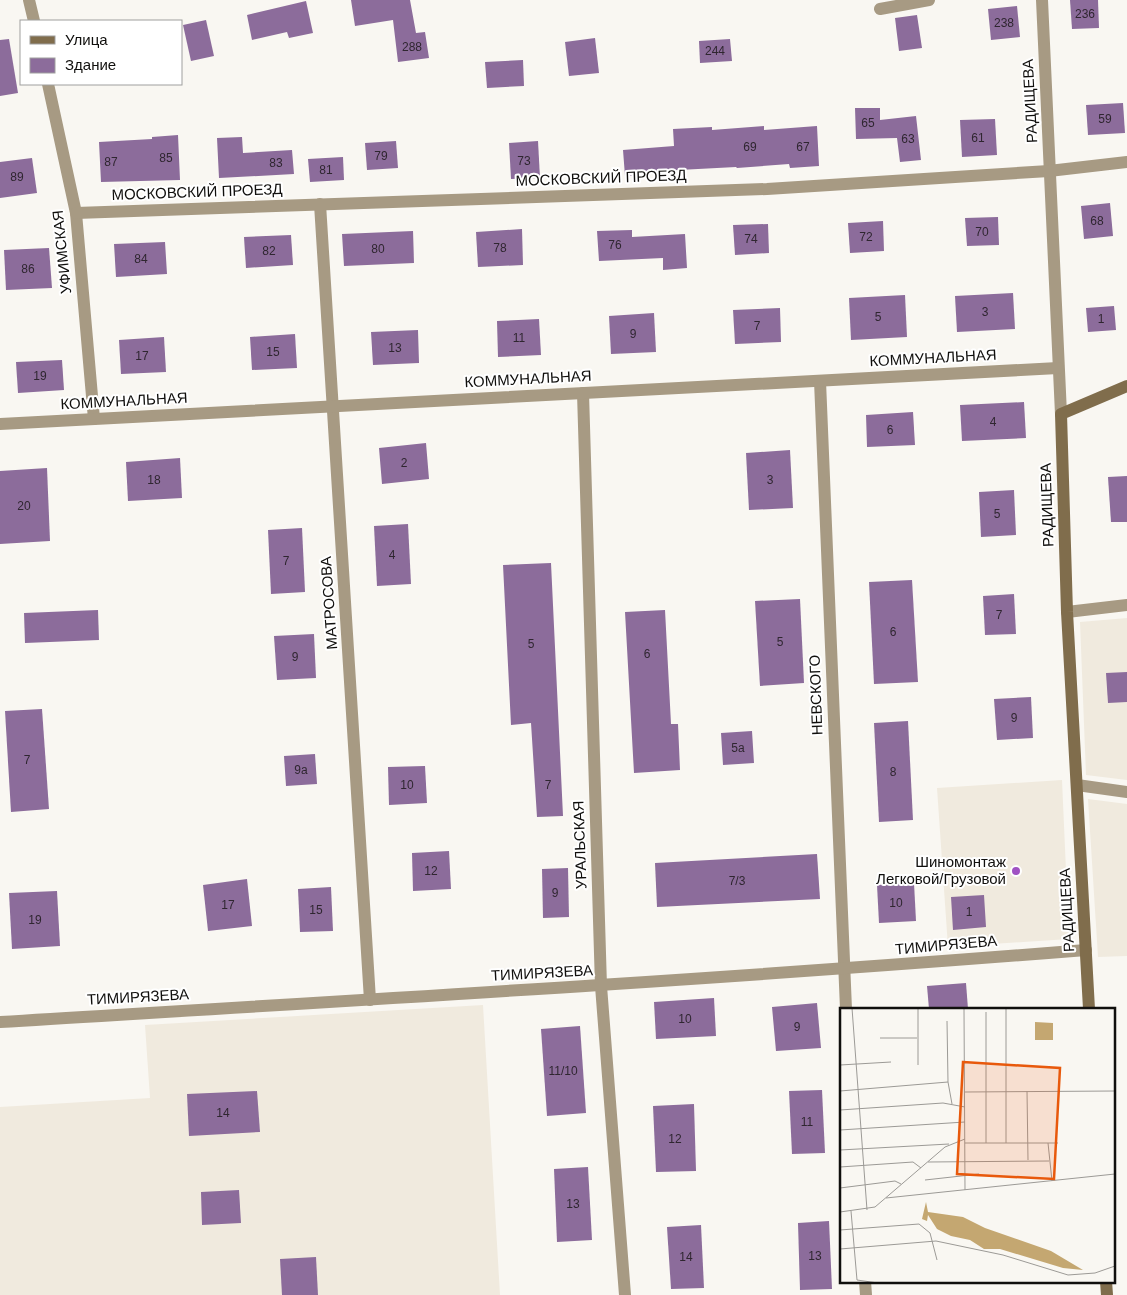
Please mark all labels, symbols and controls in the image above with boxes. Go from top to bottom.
house number: 236 [1075,7,1095,21]
house number: 238 [994,16,1014,30]
legend [20,20,182,85]
text: Улица [65,31,108,48]
house number: 288 [402,40,422,54]
house number: 244 [705,44,725,58]
text: Здание [65,56,116,73]
street label: РАДИЩЕВА [1019,59,1040,143]
house number: 59 [1098,112,1112,126]
house number: 65 [861,116,875,130]
house number: 61 [971,131,985,145]
house number: 63 [901,132,915,146]
house number: 69 [743,140,757,154]
house number: 67 [796,140,810,154]
house number: 79 [374,149,388,163]
house number: 85 [159,151,173,165]
house number: 73 [517,154,531,168]
house number: 87 [104,155,118,169]
house number: 83 [269,156,283,170]
house number: 81 [319,163,333,177]
street label: МОСКОВСКИЙ ПРОЕЗД [515,166,687,189]
house number: 89 [10,170,24,184]
street label: МОСКОВСКИЙ ПРОЕЗД [111,180,283,203]
street label: УФИМСКАЯ [49,209,74,295]
house number: 68 [1090,214,1104,228]
house number: 70 [975,225,989,239]
house number: 72 [859,230,873,244]
house number: 74 [744,232,758,246]
house number: 76 [608,238,622,252]
house number: 78 [493,241,507,255]
house number: 80 [371,242,385,256]
house number: 82 [262,244,276,258]
house number: 84 [134,252,148,266]
house number: 86 [21,262,35,276]
house number: 3 [982,305,989,319]
house number: 5 [875,310,882,324]
house number: 1 [1098,312,1105,326]
house number: 7 [754,319,761,333]
house number: 9 [630,327,637,341]
house number: 11 [513,331,526,345]
house number: 13 [388,341,402,355]
house number: 15 [266,345,280,359]
street label: КОММУНАЛЬНАЯ [869,346,997,369]
house number: 17 [135,349,149,363]
street label: КОММУНАЛЬНАЯ [464,367,592,390]
house number: 19 [33,369,47,383]
street label: КОММУНАЛЬНАЯ [60,389,188,412]
house number: 4 [990,415,997,429]
house number: 6 [887,423,894,437]
house number: 2 [401,456,408,470]
street label: РАДИЩЕВА [1037,463,1056,547]
house number: 18 [147,473,161,487]
house number: 3 [767,473,774,487]
house number: 20 [17,499,31,513]
house number: 5 [994,507,1001,521]
house number: 4 [389,548,396,562]
house number: 7 [283,554,290,568]
street label: МАТРОСОВА [317,556,340,650]
house number: 7 [996,608,1003,622]
house number: 6 [890,625,897,639]
house number: 5 [777,635,784,649]
house number: 5 [528,637,535,651]
house number: 6 [644,647,651,661]
house number: 9 [292,650,299,664]
street label: НЕВСКОГО [806,655,825,735]
house number: 9 [1011,711,1018,725]
house number: 5а [731,741,745,755]
house number: 7 [24,753,31,767]
house number: 9а [294,763,308,777]
house number: 8 [890,765,897,779]
house number: 10 [400,778,414,792]
house number: 7 [545,778,552,792]
street label: УРАЛЬСКАЯ [569,800,590,890]
place label: Шиномонтаж Легковой/Грузовой [876,853,1006,887]
house number: 12 [424,864,438,878]
marker: Шиномонтаж Легковой/Грузовой [1010,865,1022,877]
street label: РАДИЩЕВА [1056,868,1077,952]
house number: 7/3 [729,874,746,888]
house number: 9 [552,886,559,900]
house number: 10 [889,896,903,910]
house number: 17 [221,898,235,912]
house number: 15 [309,903,323,917]
house number: 1 [966,905,973,919]
house number: 19 [28,913,42,927]
street label: ТИМИРЯЗЕВА [894,932,998,957]
street label: ТИМИРЯЗЕВА [490,961,594,984]
street label: ТИМИРЯЗЕВА [86,985,190,1008]
inset map [840,1008,1114,1282]
house number: 10 [678,1012,692,1026]
house number: 9 [794,1020,801,1034]
house number: 11/10 [548,1064,578,1078]
house number: 14 [216,1106,230,1120]
house number: 11 [801,1115,814,1129]
house number: 12 [668,1132,682,1146]
house number: 13 [566,1197,580,1211]
house number: 13 [808,1249,822,1263]
house number: 14 [679,1250,693,1264]

